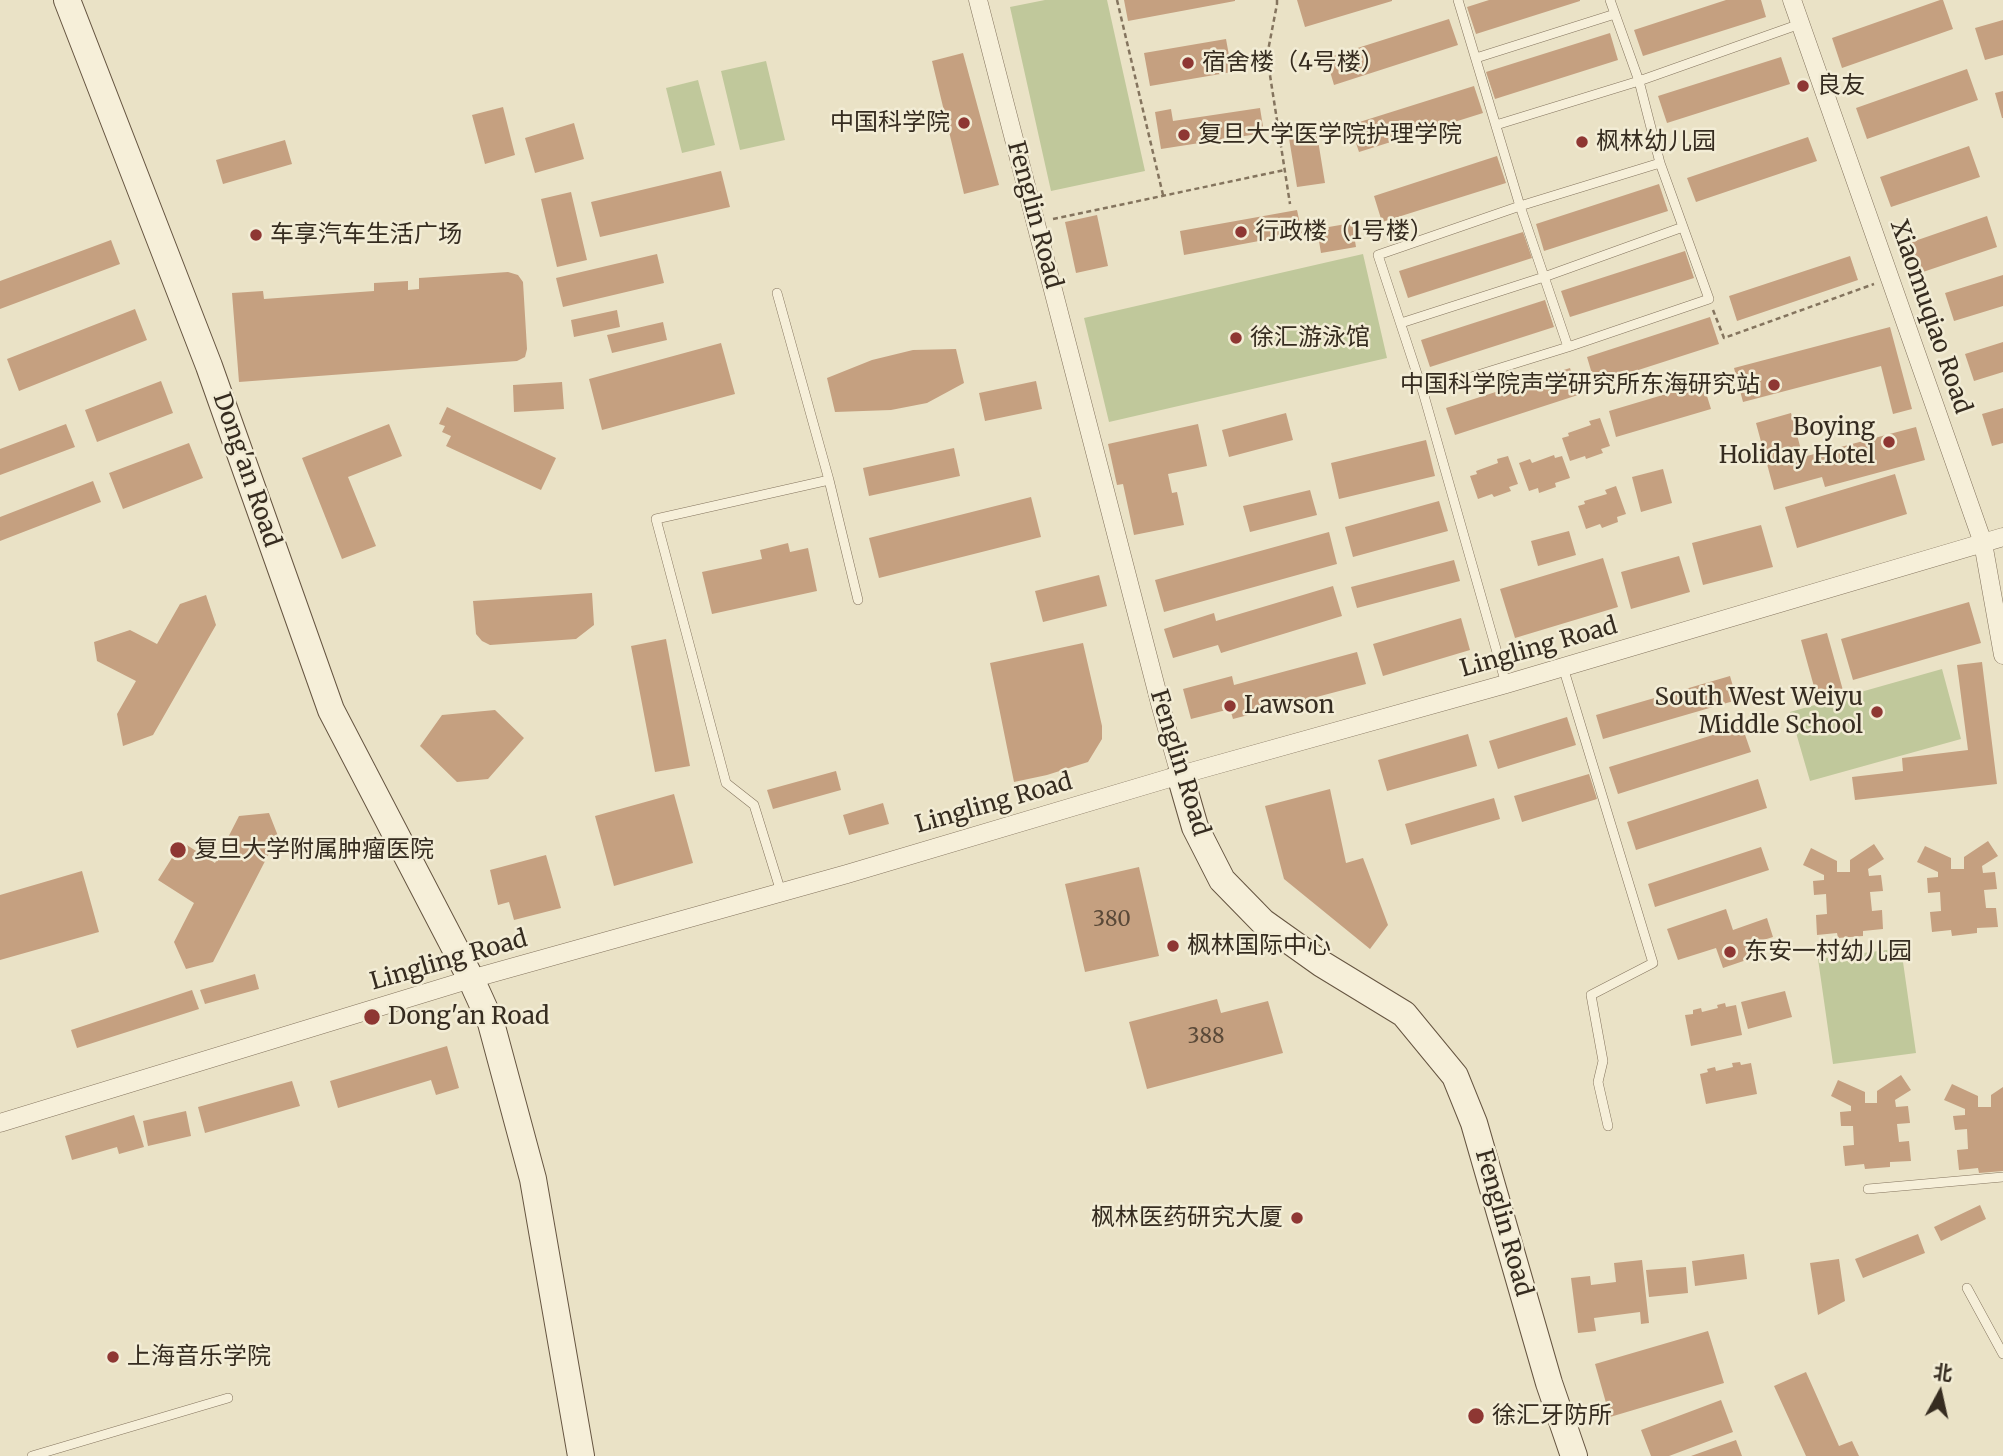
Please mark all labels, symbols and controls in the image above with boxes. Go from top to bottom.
place label: 宿舍楼（4号楼） [1202,49,1385,77]
marker: 宿舍楼（4号楼） [1180,55,1196,71]
place label: 良友 [1817,72,1865,100]
marker: 良友 [1795,78,1811,94]
place label: 中国科学院 [830,109,950,137]
marker: 中国科学院 [956,115,972,131]
place label: 复旦大学医学院护理学院 [1198,121,1462,149]
marker: 复旦大学医学院护理学院 [1176,127,1192,143]
place label: 枫林幼儿园 [1596,128,1716,156]
marker: 枫林幼儿园 [1574,134,1590,150]
street label: Fenglin Road [1001,138,1067,292]
street label: Xiaomuqiao Road [1883,216,1977,418]
place label: 行政楼（1号楼） [1255,218,1434,246]
place label: 车享汽车生活广场 [270,221,462,249]
marker: 行政楼（1号楼） [1233,224,1249,240]
marker: 车享汽车生活广场 [248,227,264,243]
place label: 徐汇游泳馆 [1250,324,1370,352]
marker: 徐汇游泳馆 [1228,330,1244,346]
place label: 中国科学院声学研究所东海研究站 [1400,371,1760,399]
marker: 中国科学院声学研究所东海研究站 [1766,377,1782,393]
street label: Dong'an Road [206,389,286,551]
place label: Boying Holiday Hotel [1719,414,1875,470]
marker: Boying Holiday Hotel [1881,434,1897,450]
street label: Lingling Road [1457,612,1621,684]
place label: South West Weiyu Middle School [1655,684,1863,740]
street label: Fenglin Road [1143,686,1215,840]
place label: Lawson [1244,692,1334,720]
marker: Lawson [1222,698,1238,714]
marker: South West Weiyu Middle School [1869,704,1885,720]
street label: Lingling Road [912,768,1076,840]
place label: 复旦大学附属肿瘤医院 [194,836,434,864]
marker: 复旦大学附属肿瘤医院 [168,840,188,860]
house number: 380 [1093,907,1131,933]
street label: Lingling Road [367,925,531,997]
place label: 枫林国际中心 [1187,932,1331,960]
marker: 枫林国际中心 [1165,938,1181,954]
place label: 东安一村幼儿园 [1744,938,1912,966]
marker: 东安一村幼儿园 [1722,944,1738,960]
place label: Dong'an Road [388,1003,549,1031]
marker: Dong'an Road [362,1007,382,1027]
house number: 388 [1188,1024,1224,1050]
street label: Fenglin Road [1468,1146,1538,1300]
place label: 枫林医药研究大厦 [1091,1204,1283,1232]
marker: 枫林医药研究大厦 [1289,1210,1305,1226]
place label: 上海音乐学院 [127,1343,271,1371]
marker: 上海音乐学院 [105,1349,121,1365]
north arrow [1905,1358,1975,1428]
text: 北 [1932,1359,1954,1385]
place label: 徐汇牙防所 [1492,1402,1612,1430]
marker: 徐汇牙防所 [1466,1406,1486,1426]

